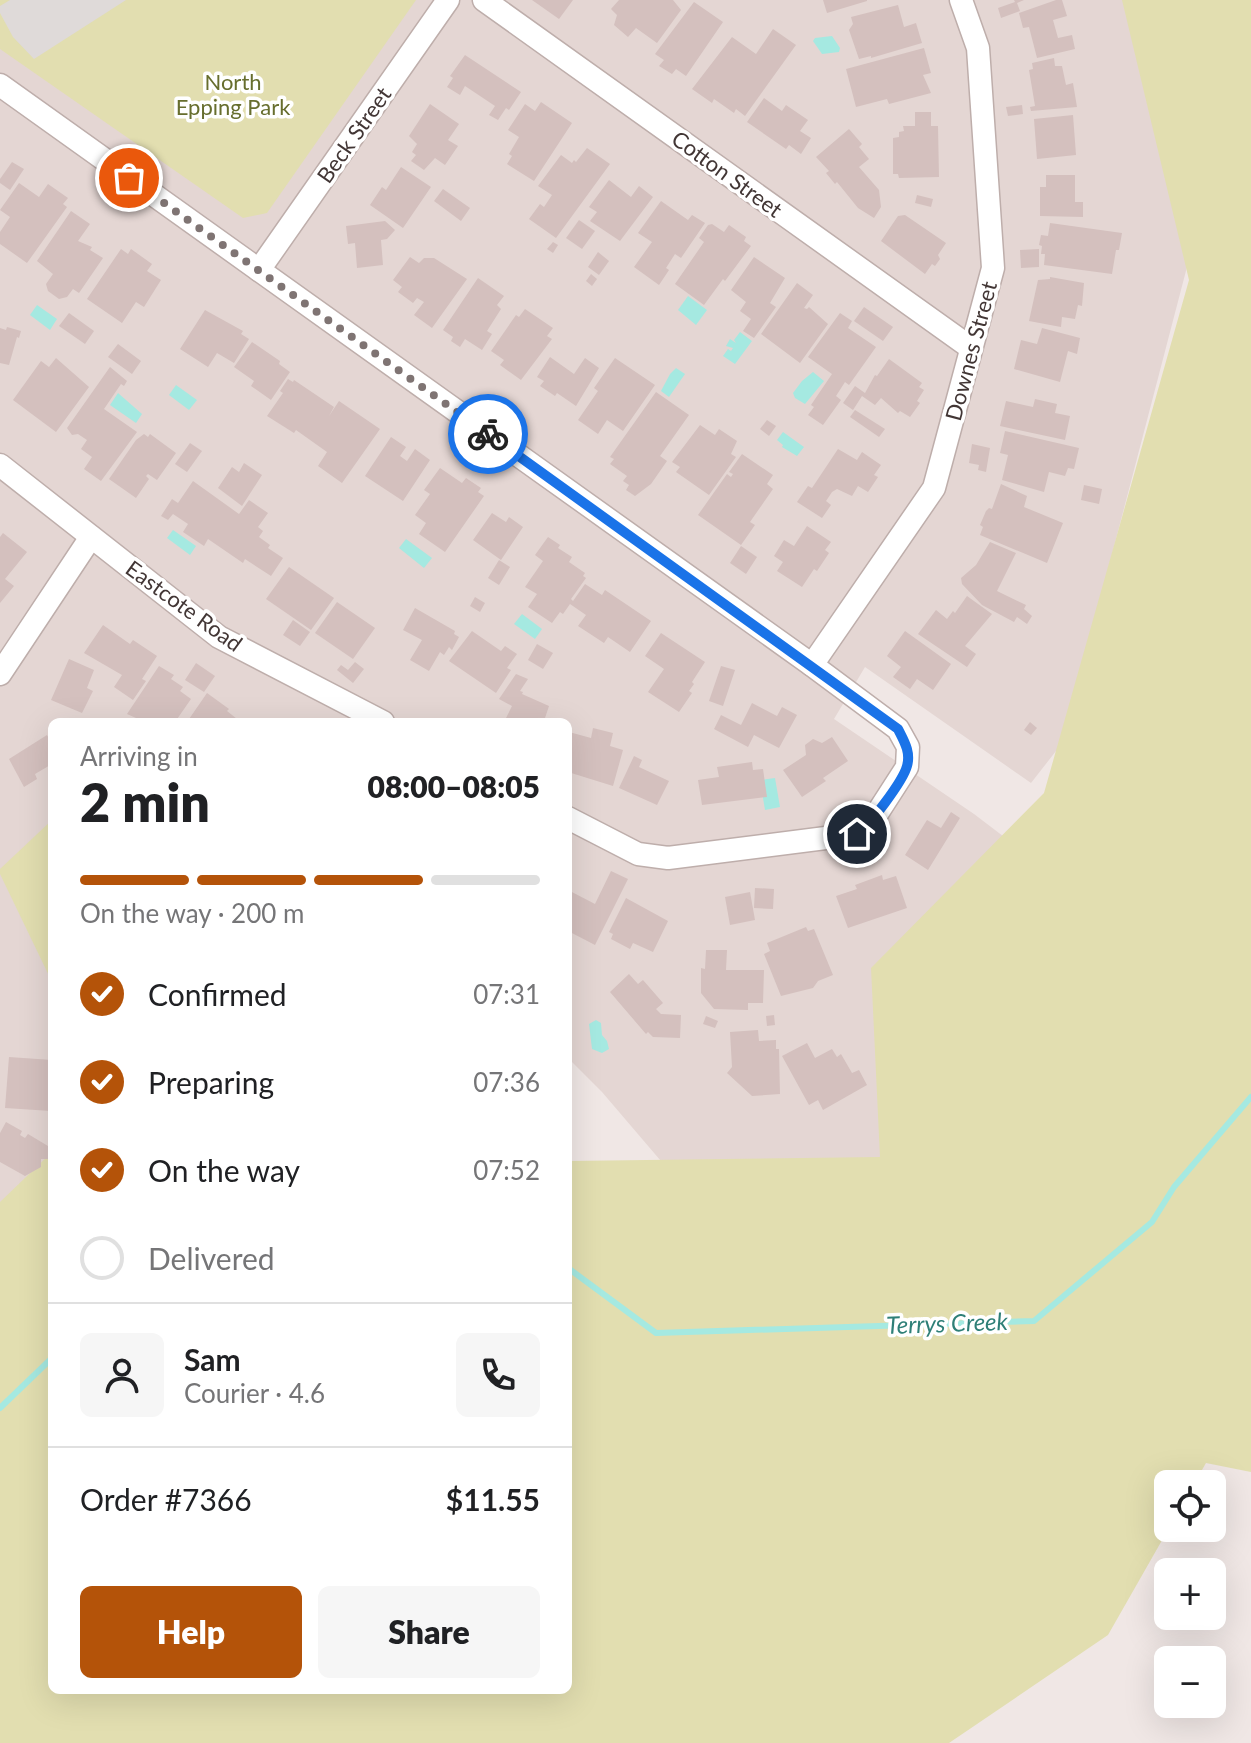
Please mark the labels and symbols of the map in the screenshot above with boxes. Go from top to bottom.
park label: North Epping Park [176,68,291,120]
street label: Beck Street [311,81,397,188]
street label: Cotton Street [667,124,788,223]
pin [95,144,163,212]
street label: Downes Street [939,278,1002,424]
courier [448,394,528,474]
street label: Eastcote Road [121,554,248,657]
pin [823,800,891,868]
water label: Terrys Creek [886,1306,1009,1339]

